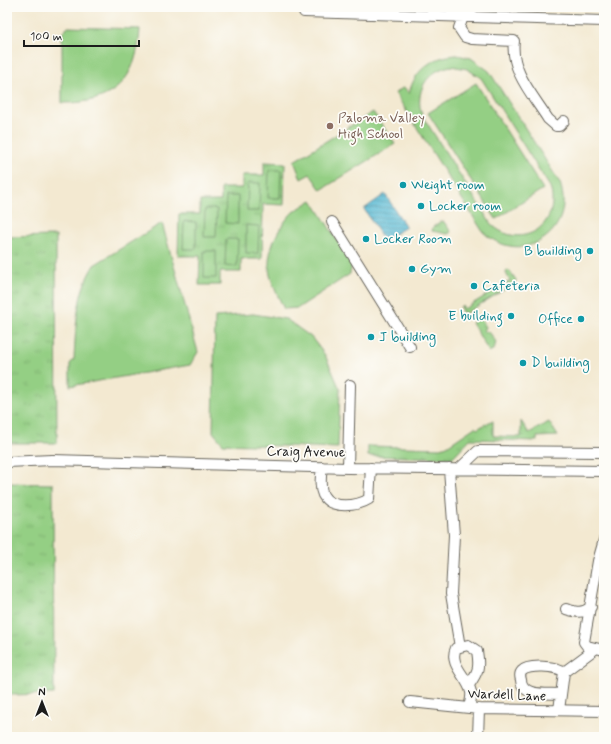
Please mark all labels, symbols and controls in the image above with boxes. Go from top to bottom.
scale bar [24,22,139,48]
text: 100 m [30,29,62,45]
place label: Paloma Valley High School [338,109,425,145]
marker: Paloma Valley High School [325,121,335,131]
place label: Weight room [411,176,485,194]
marker: Weight room [398,180,408,190]
place label: Locker room [429,197,501,215]
marker: Locker room [416,201,426,211]
place label: Locker Room [374,230,452,248]
marker: Locker Room [361,234,371,244]
place label: B building [524,242,582,261]
marker: B building [585,246,595,256]
place label: Gym [420,260,452,278]
marker: Gym [407,264,417,274]
place label: Cafeteria [482,277,540,295]
marker: Cafeteria [469,281,479,291]
place label: E building [448,307,503,327]
place label: Office [538,310,573,328]
marker: E building [506,311,516,321]
marker: Office [576,314,586,324]
place label: J building [379,328,436,347]
marker: J building [366,332,376,342]
place label: D building [531,354,590,373]
marker: D building [518,358,528,368]
street label: Craig Avenue [266,442,346,463]
north arrow [22,682,62,722]
street label: Wardell Lane [467,685,547,705]
text: N [38,686,46,700]

